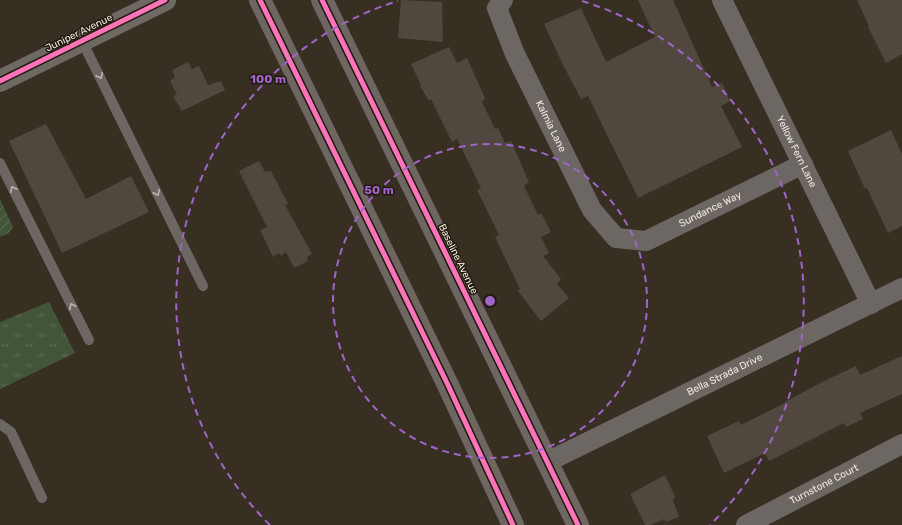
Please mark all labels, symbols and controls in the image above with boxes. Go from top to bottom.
street label: Juniper Avenue [43,11,115,54]
one-way arrow [95,72,103,79]
text: 100 m [250,72,286,86]
street label: Kalmia Lane [533,98,569,154]
street label: Yellow Fern Lane [774,114,819,190]
text: 50 m [364,183,394,197]
one-way arrow [11,186,18,194]
one-way arrow [152,188,160,196]
street label: Sundance Way [677,189,744,230]
street label: Baseline Avenue [436,222,480,296]
centre of rings [483,294,497,308]
one-way arrow [69,302,77,310]
street label: Bella Strada Drive [685,351,765,398]
street label: Turnstone Court [788,462,861,507]

